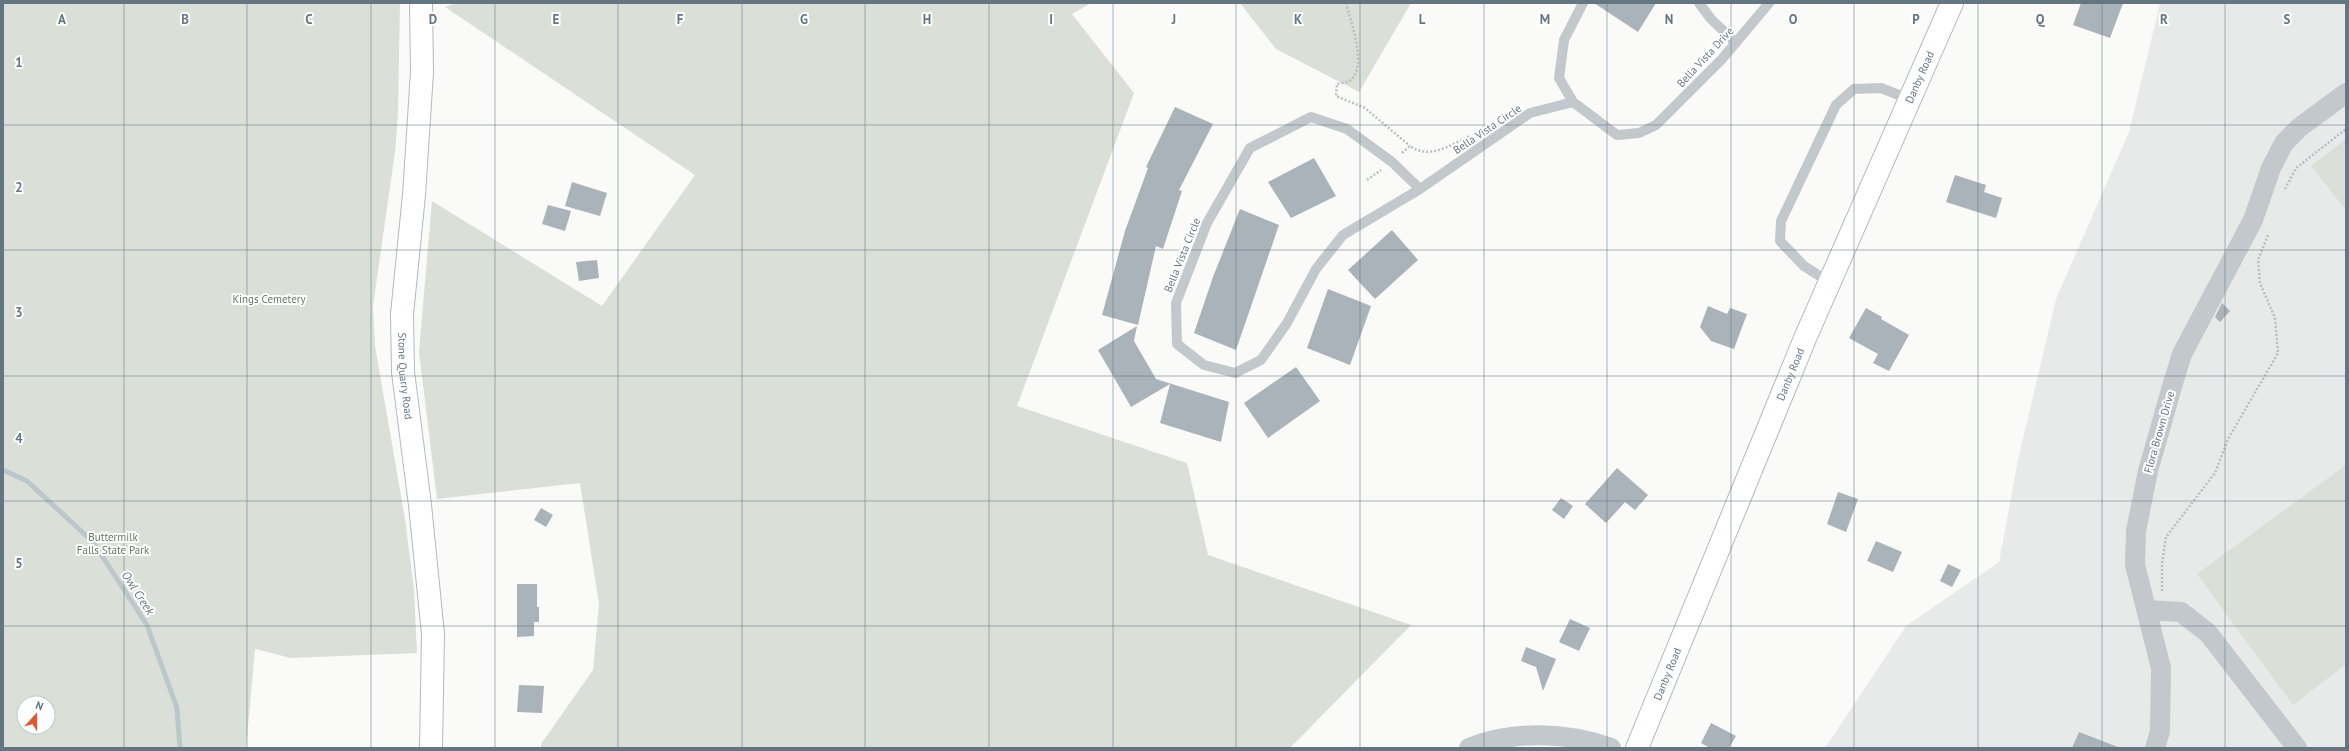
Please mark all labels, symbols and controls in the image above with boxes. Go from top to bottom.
text: A [58,11,66,28]
text: B [181,11,189,28]
text: C [305,11,313,28]
text: D [429,11,437,28]
text: E [553,11,560,28]
text: F [677,11,684,28]
text: G [800,11,808,28]
text: H [923,11,931,28]
text: I [1049,11,1053,28]
text: J [1171,11,1176,28]
text: K [1294,11,1302,28]
text: L [1419,11,1426,28]
text: M [1540,11,1550,28]
text: N [1665,11,1673,28]
text: O [1789,11,1798,28]
text: P [1912,11,1920,28]
text: Q [2036,11,2046,28]
text: R [2160,11,2168,28]
text: S [2284,11,2291,28]
street label: Bella Vista Drive [1674,24,1737,90]
street label: Danby Road [1902,49,1937,105]
text: 1 [15,54,23,71]
street label: Bella Vista Circle [1450,101,1524,157]
text: 2 [15,179,23,196]
street label: Bella Vista Circle [1161,215,1203,294]
park label: Kings Cemetery [232,292,306,306]
text: 3 [15,304,23,321]
street label: Stone Quarry Road [395,332,416,420]
street label: Danby Road [1773,346,1807,403]
street label: Flora Brown Drive [2141,389,2177,475]
text: 4 [15,430,23,447]
park label: Buttermilk Falls State Park [77,530,150,557]
text: 5 [15,555,23,572]
water label: Owl Creek [119,568,158,618]
street label: Danby Road [1650,646,1684,702]
north arrow [16,695,56,735]
text: N [34,698,45,713]

